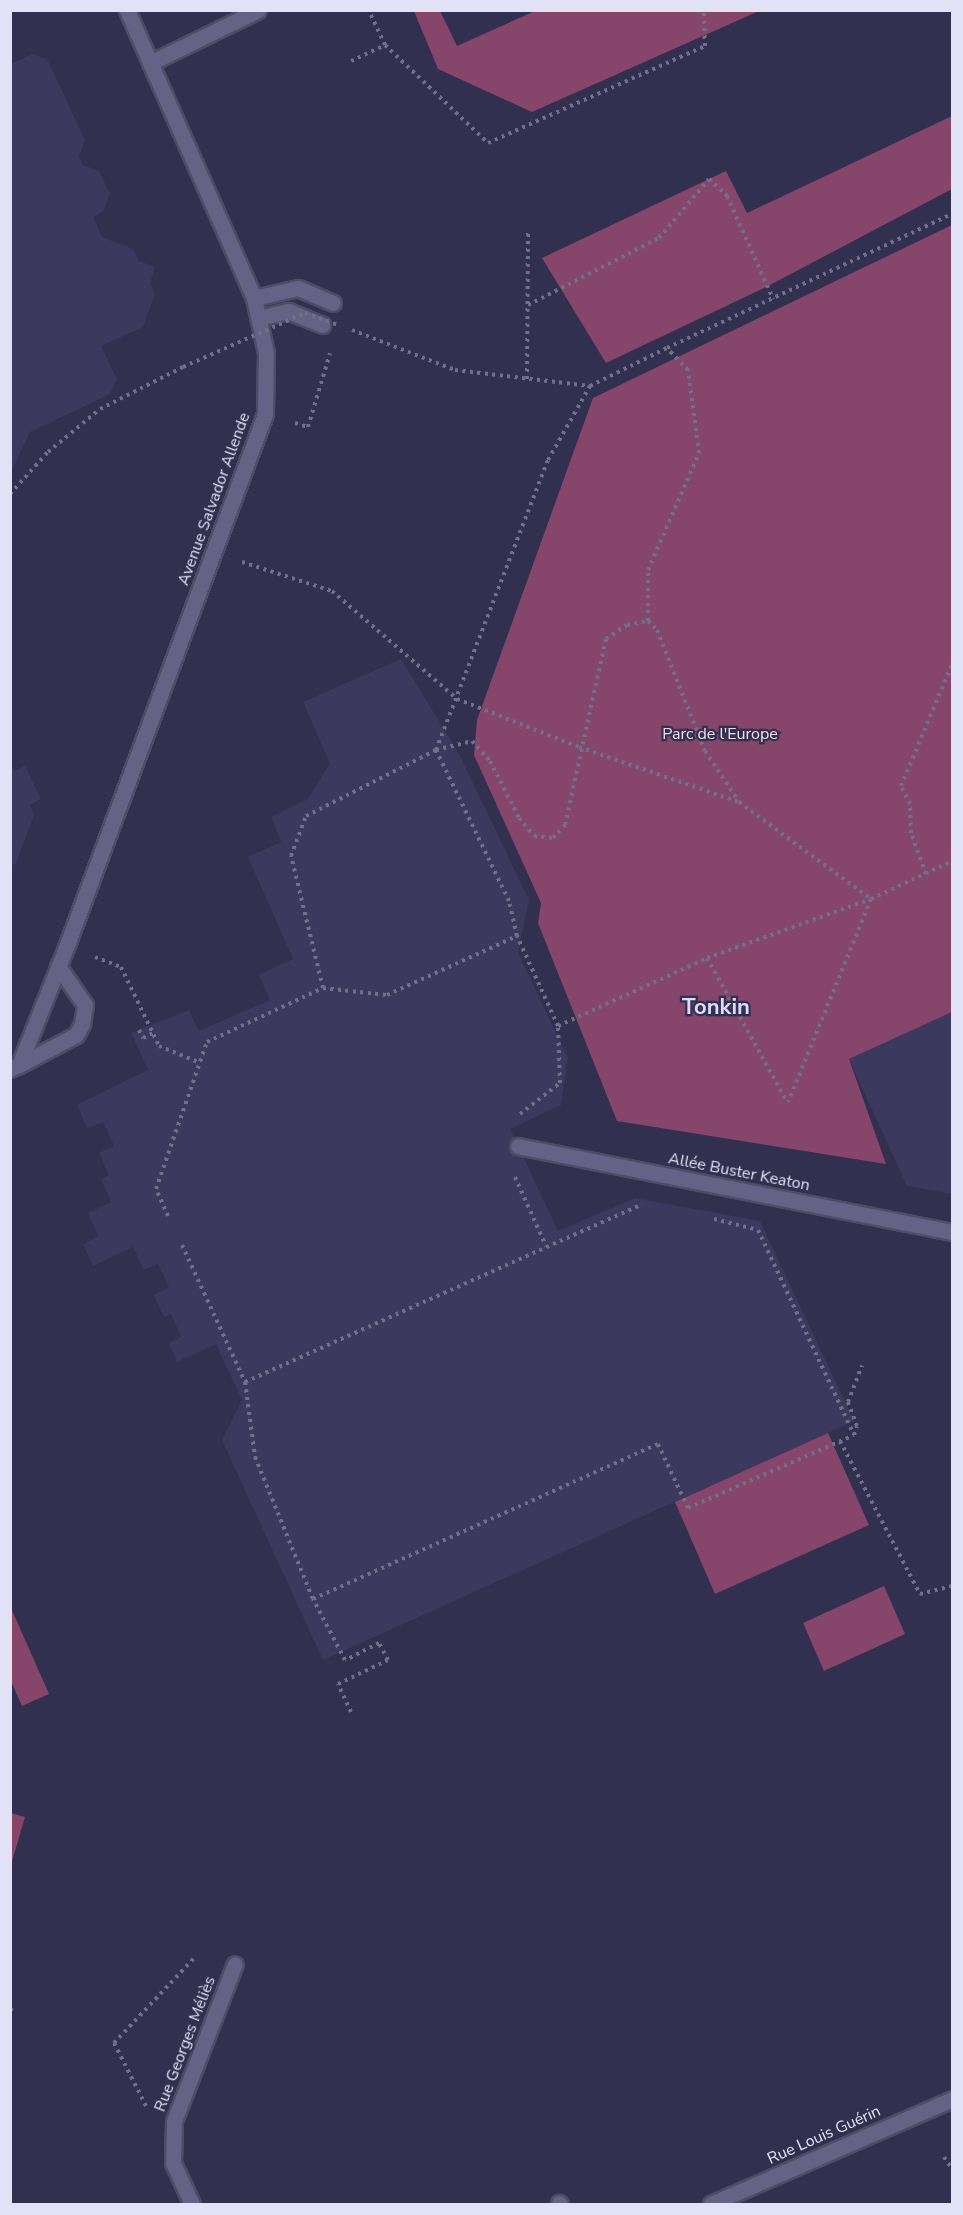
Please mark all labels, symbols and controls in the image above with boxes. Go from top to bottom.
street label: Avenue Salvador Allende [174,410,254,588]
park label: Parc de l'Europe [662,724,778,744]
district label: Tonkin [682,995,750,1021]
street label: Allée Buster Keaton [667,1149,811,1195]
street label: Rue Georges Méliès [150,1974,220,2114]
street label: Rue Louis Guérin [764,2101,884,2169]

